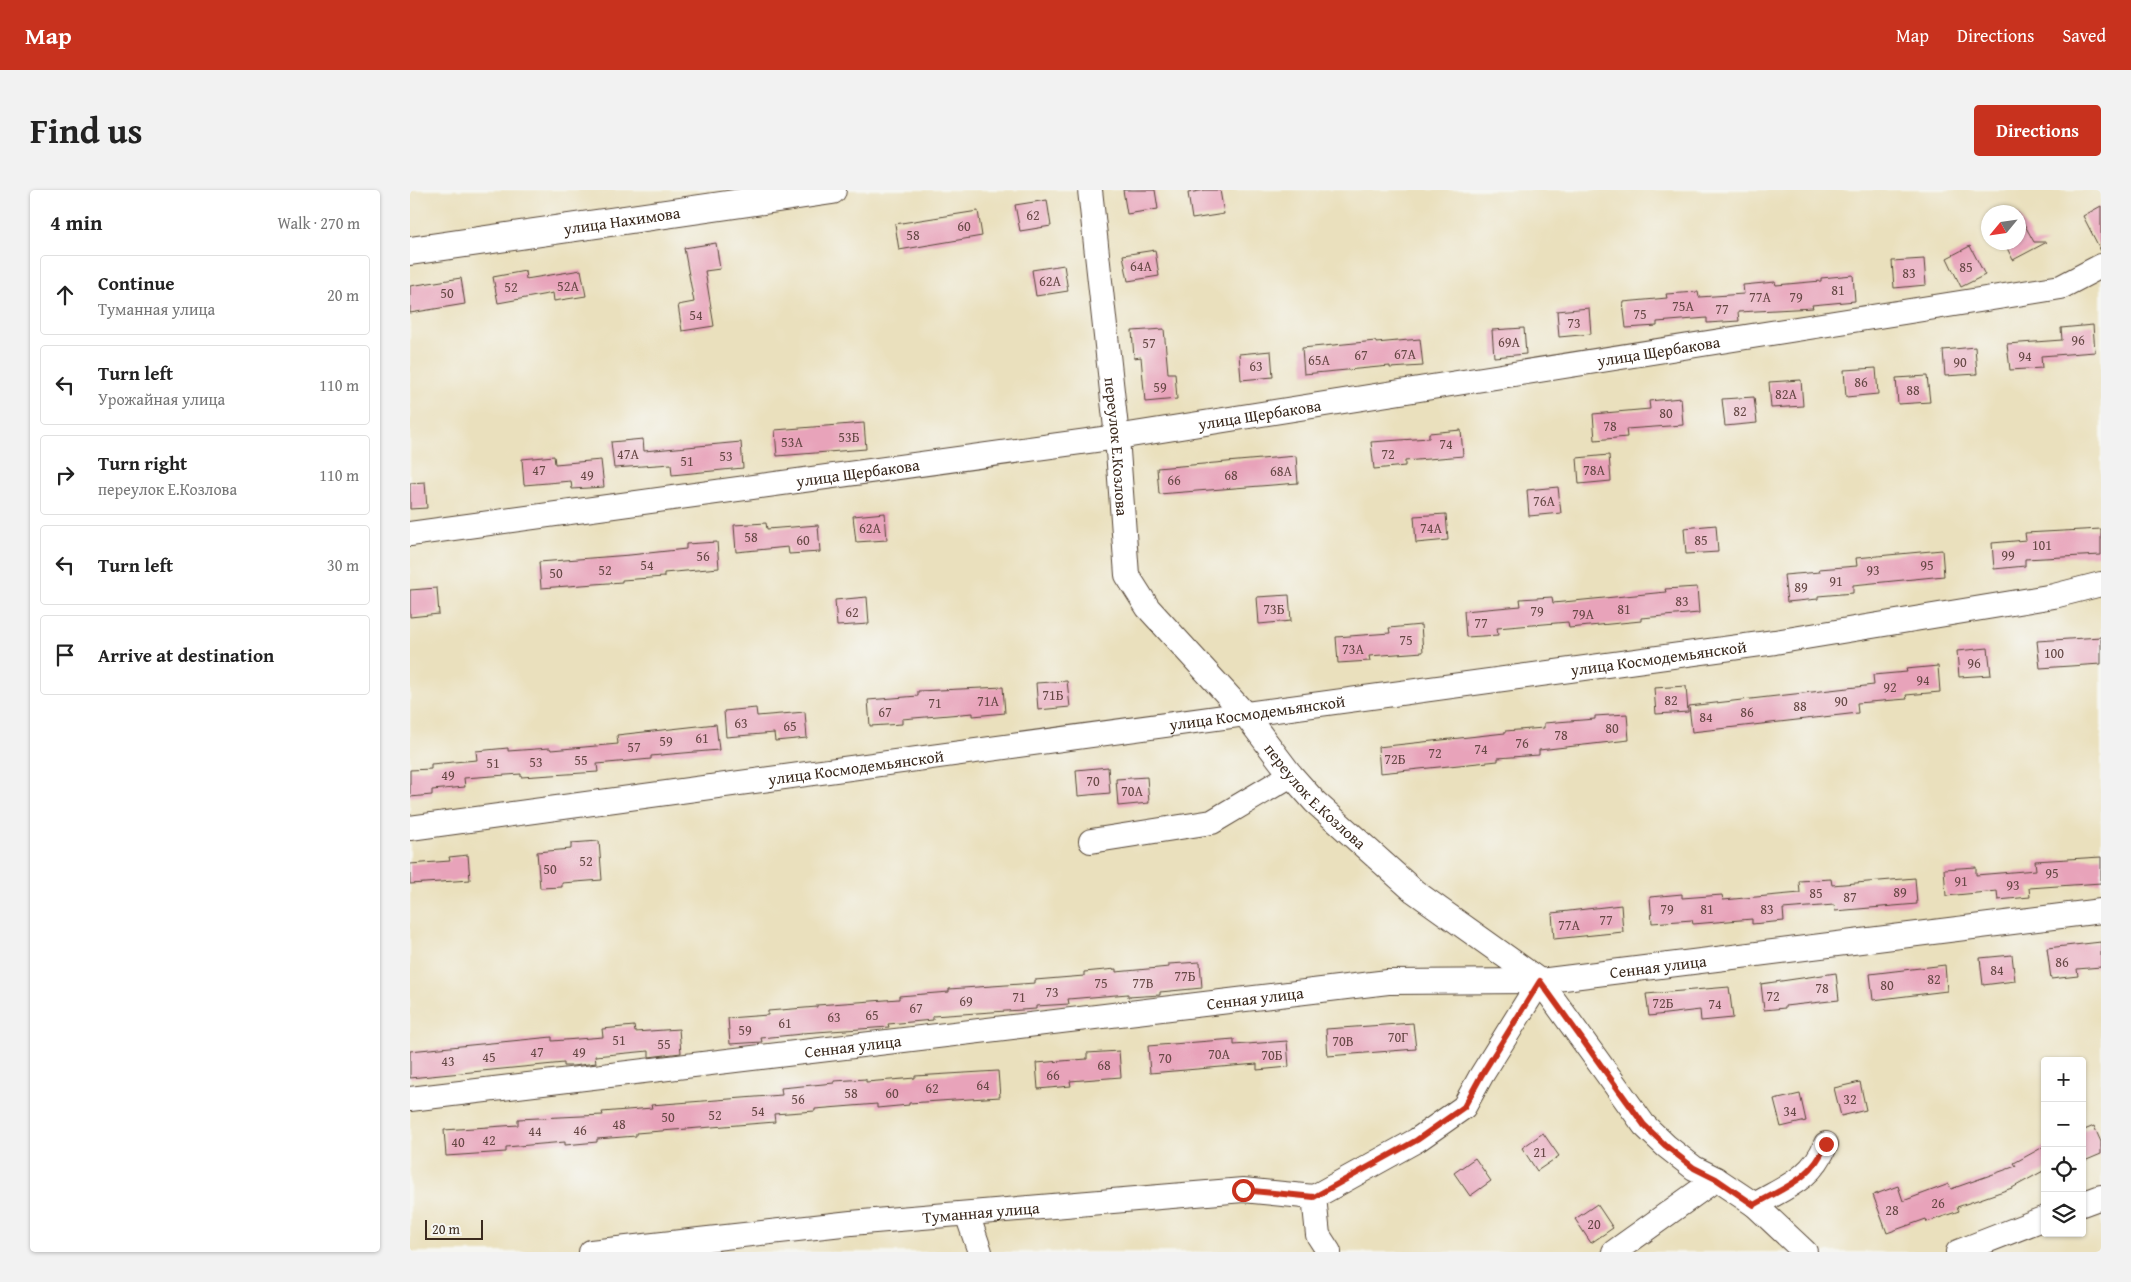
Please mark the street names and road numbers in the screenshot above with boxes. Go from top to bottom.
street label: улица Нахимова [561,200,682,241]
street label: улица Щербакова [1594,329,1722,373]
street label: переулок Е.Козлова [1099,376,1135,517]
street label: улица Щербакова [1195,393,1323,436]
street label: улица Щербакова [794,452,921,493]
street label: улица Космодемьянской [1568,634,1748,682]
street label: улица Космодемьянской [1167,689,1347,737]
street label: переулок Е.Козлова [1259,738,1372,855]
street label: улица Космодемьянской [765,743,946,791]
street label: Сенная улица [1608,948,1708,984]
street label: Сенная улица [1205,980,1305,1016]
street label: Сенная улица [803,1028,903,1064]
street label: Туманная улица [922,1195,1041,1229]

